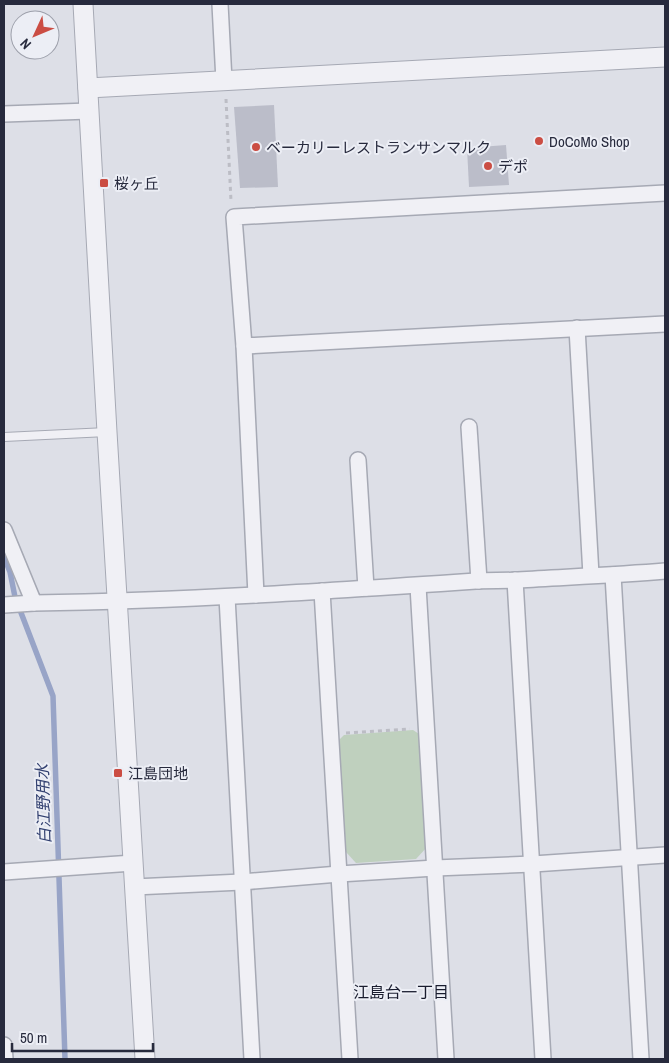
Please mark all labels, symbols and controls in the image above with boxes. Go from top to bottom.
north arrow [10,10,60,60]
text: N [16,35,35,53]
place label: DoCoMo Shop [549,131,630,152]
marker: DoCoMo Shop [533,135,545,147]
place label: ベーカリーレストランサンマルク [266,137,491,158]
marker: ベーカリーレストランサンマルク [250,141,262,153]
place label: デポ [498,156,528,177]
marker: デポ [482,160,494,172]
place label: 桜ヶ丘 [114,173,159,194]
marker: 桜ヶ丘 [98,177,110,189]
water label: 白江野用水 [31,762,55,844]
place label: 江島団地 [128,763,188,784]
marker: 江島団地 [112,767,124,779]
district label: 江島台一丁目 [353,981,449,1003]
scale bar [12,1020,154,1052]
text: 50 m [20,1027,47,1048]

